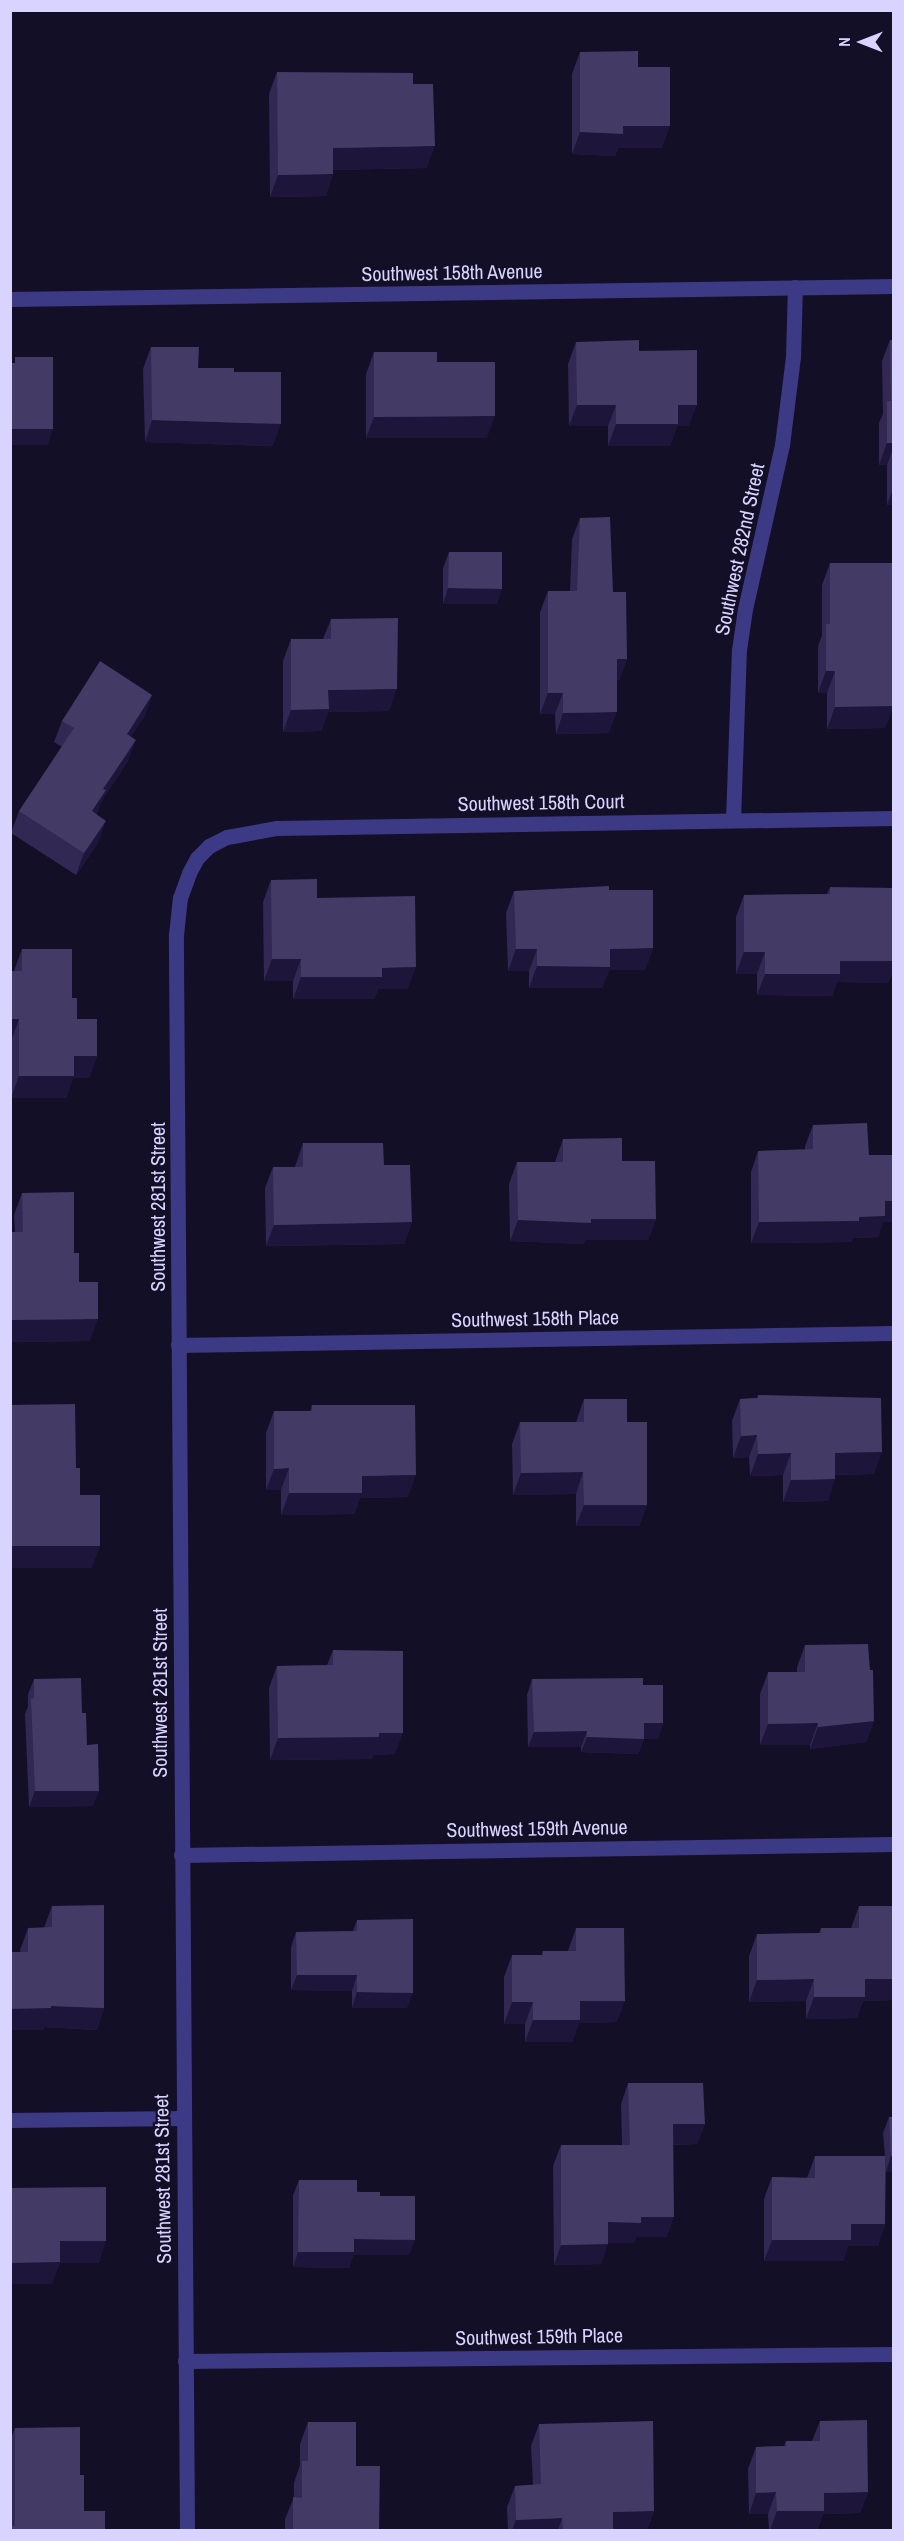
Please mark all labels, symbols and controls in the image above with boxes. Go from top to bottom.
north arrow [832,12,892,72]
text: N [833,37,855,47]
street label: Southwest 158th Avenue [361,258,543,286]
street label: Southwest 282nd Street [709,461,769,637]
street label: Southwest 158th Court [457,789,625,815]
street label: Southwest 281st Street [145,1122,169,1292]
street label: Southwest 158th Place [451,1305,619,1331]
street label: Southwest 281st Street [147,1608,171,1778]
street label: Southwest 159th Avenue [446,1814,628,1842]
street label: Southwest 281st Street [149,2094,175,2264]
street label: Southwest 159th Place [455,2323,623,2349]

